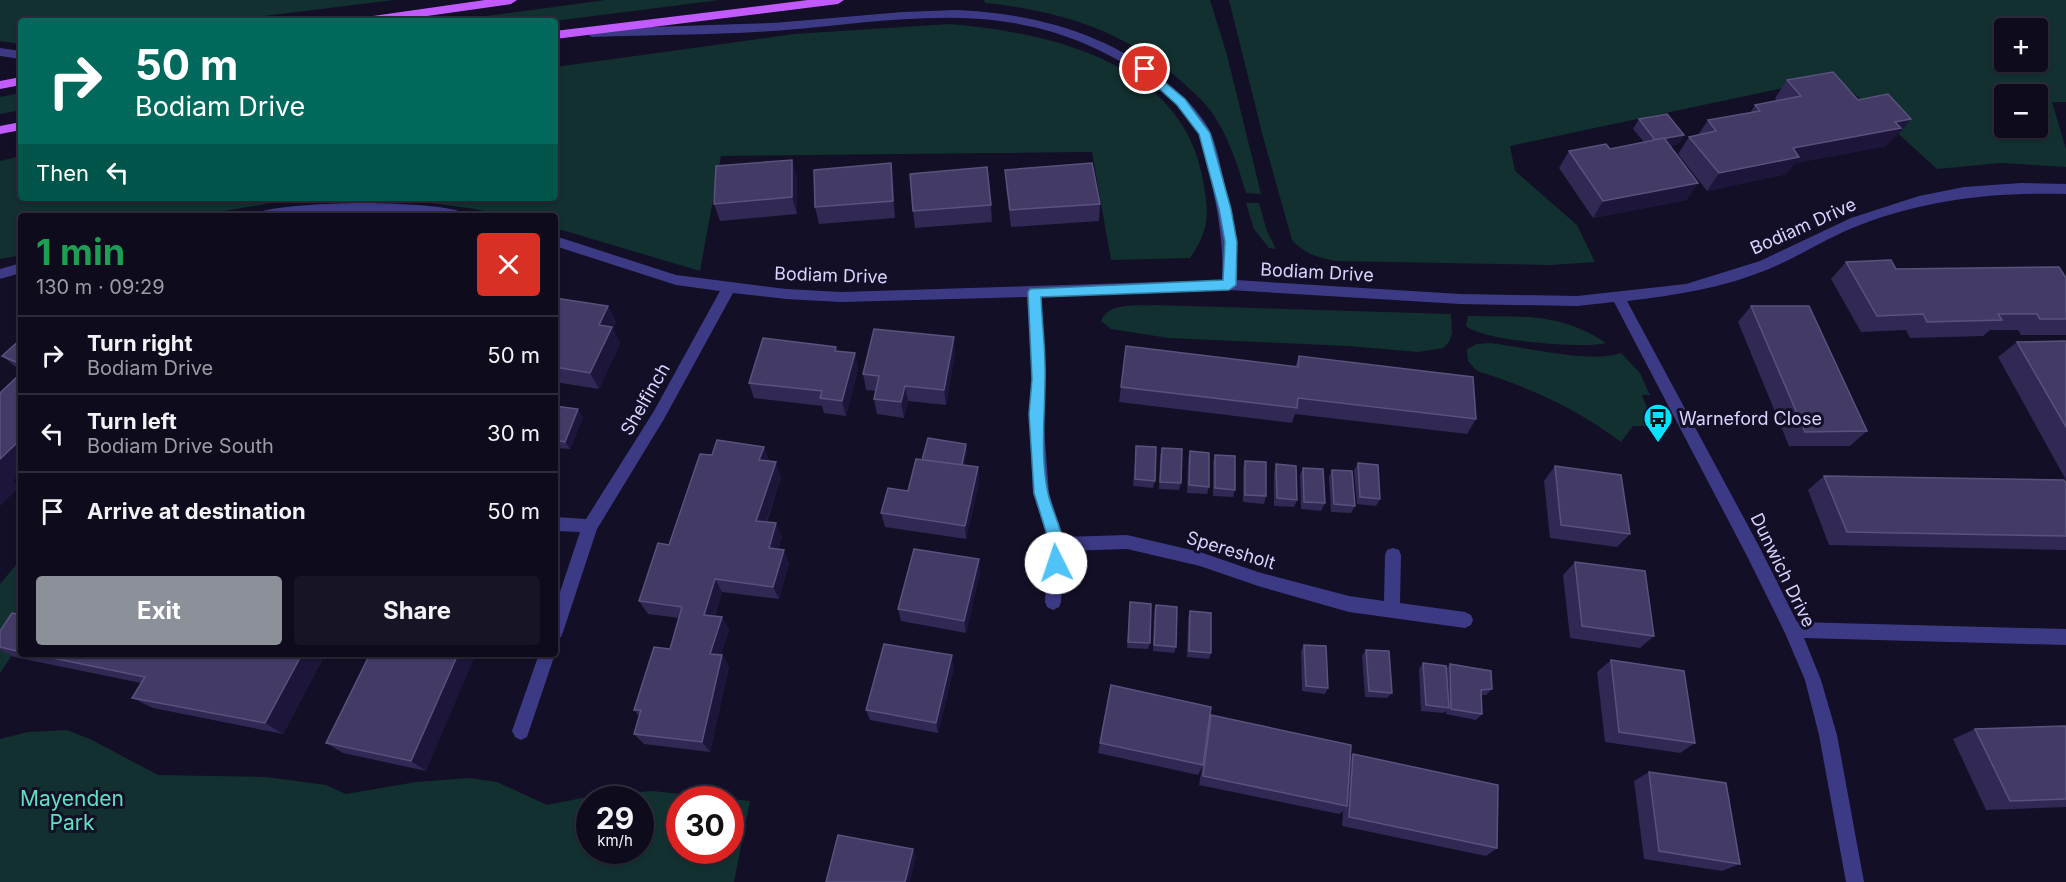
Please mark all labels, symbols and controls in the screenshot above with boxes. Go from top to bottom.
map controls [1994,18,2048,138]
button: + [1994,18,2048,72]
text: 50 m [135,39,238,90]
icon: right [36,42,114,120]
pin [1119,43,1170,94]
icon: arrive [1128,52,1161,85]
button: − [1994,84,2048,138]
text: Bodiam Drive [135,90,305,123]
icon: left [101,156,134,189]
text: Then [36,160,89,186]
street label: Bodiam Drive [1747,193,1859,259]
text: 1 min [36,230,125,274]
button: close [477,233,540,296]
street label: Bodiam Drive [1260,259,1374,285]
street label: Bodiam Drive [774,263,888,287]
text: 130 m · 09:29 [36,275,165,299]
text: Turn right [87,330,193,356]
icon: right [36,339,69,372]
text: 50 m [487,342,540,368]
text: Bodiam Drive [87,356,213,380]
street label: Shelfinch [616,359,674,439]
bus stop icon: Warneford Close [1642,402,1674,444]
text: Turn left [87,408,177,434]
place label: Warneford Close [1679,408,1822,429]
icon: left [36,417,69,450]
text: 30 m [487,420,540,446]
text: Bodiam Drive South [87,434,274,458]
icon: arrive [36,495,69,528]
text: Arrive at destination [87,498,306,524]
text: 50 m [487,498,540,524]
street label: Dunwich Drive [1746,510,1820,630]
street label: Speresholt [1184,527,1278,573]
position arrow [1024,531,1088,595]
button: Exit [36,576,282,645]
button: Share [294,576,540,645]
park label: Mayenden Park [20,786,124,835]
speed limit sign: 30 [666,786,744,864]
text: 29 [596,800,634,836]
text: km/h [597,831,633,850]

